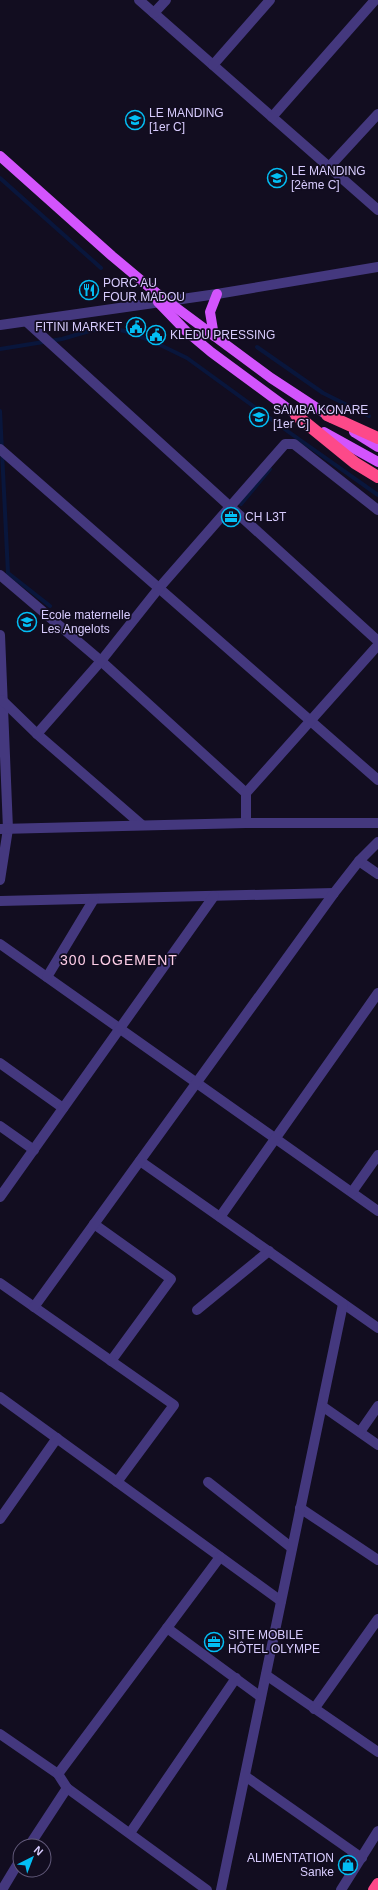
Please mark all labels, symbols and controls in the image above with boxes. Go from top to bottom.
place label: LE MANDING [1er C] [149,106,224,134]
school or university icon: LE MANDING [1er C] [124,109,146,131]
place label: LE MANDING [2ème C] [291,164,366,192]
school or university icon: LE MANDING [2ème C] [266,167,288,189]
place label: PORC AU FOUR MADOU [103,276,185,304]
restaurant icon: PORC AU FOUR MADOU [78,279,100,301]
public building icon: FITINI MARKET [125,316,147,338]
place label: FITINI MARKET [35,320,123,334]
public building icon: KLEDU PRESSING [145,324,167,346]
place label: KLEDU PRESSING [170,328,275,342]
place label: SAMBA KONARE [1er C] [273,403,368,431]
school or university icon: SAMBA KONARE [1er C] [248,406,270,428]
office icon: CH L3T [220,506,242,528]
place label: CH L3T [245,510,287,524]
place label: Ecole maternelle Les Angelots [41,608,131,636]
school or university icon: Ecole maternelle Les Angelots [16,611,38,633]
district label: 300 LOGEMENT [60,952,178,968]
place label: SITE MOBILE HÔTEL OLYMPE [228,1628,320,1656]
office icon: SITE MOBILE HÔTEL OLYMPE [203,1631,225,1653]
north arrow [12,1838,52,1878]
text: N [32,1843,46,1858]
place label: ALIMENTATION Sanke [247,1851,334,1879]
shop icon: ALIMENTATION Sanke [337,1854,359,1876]

